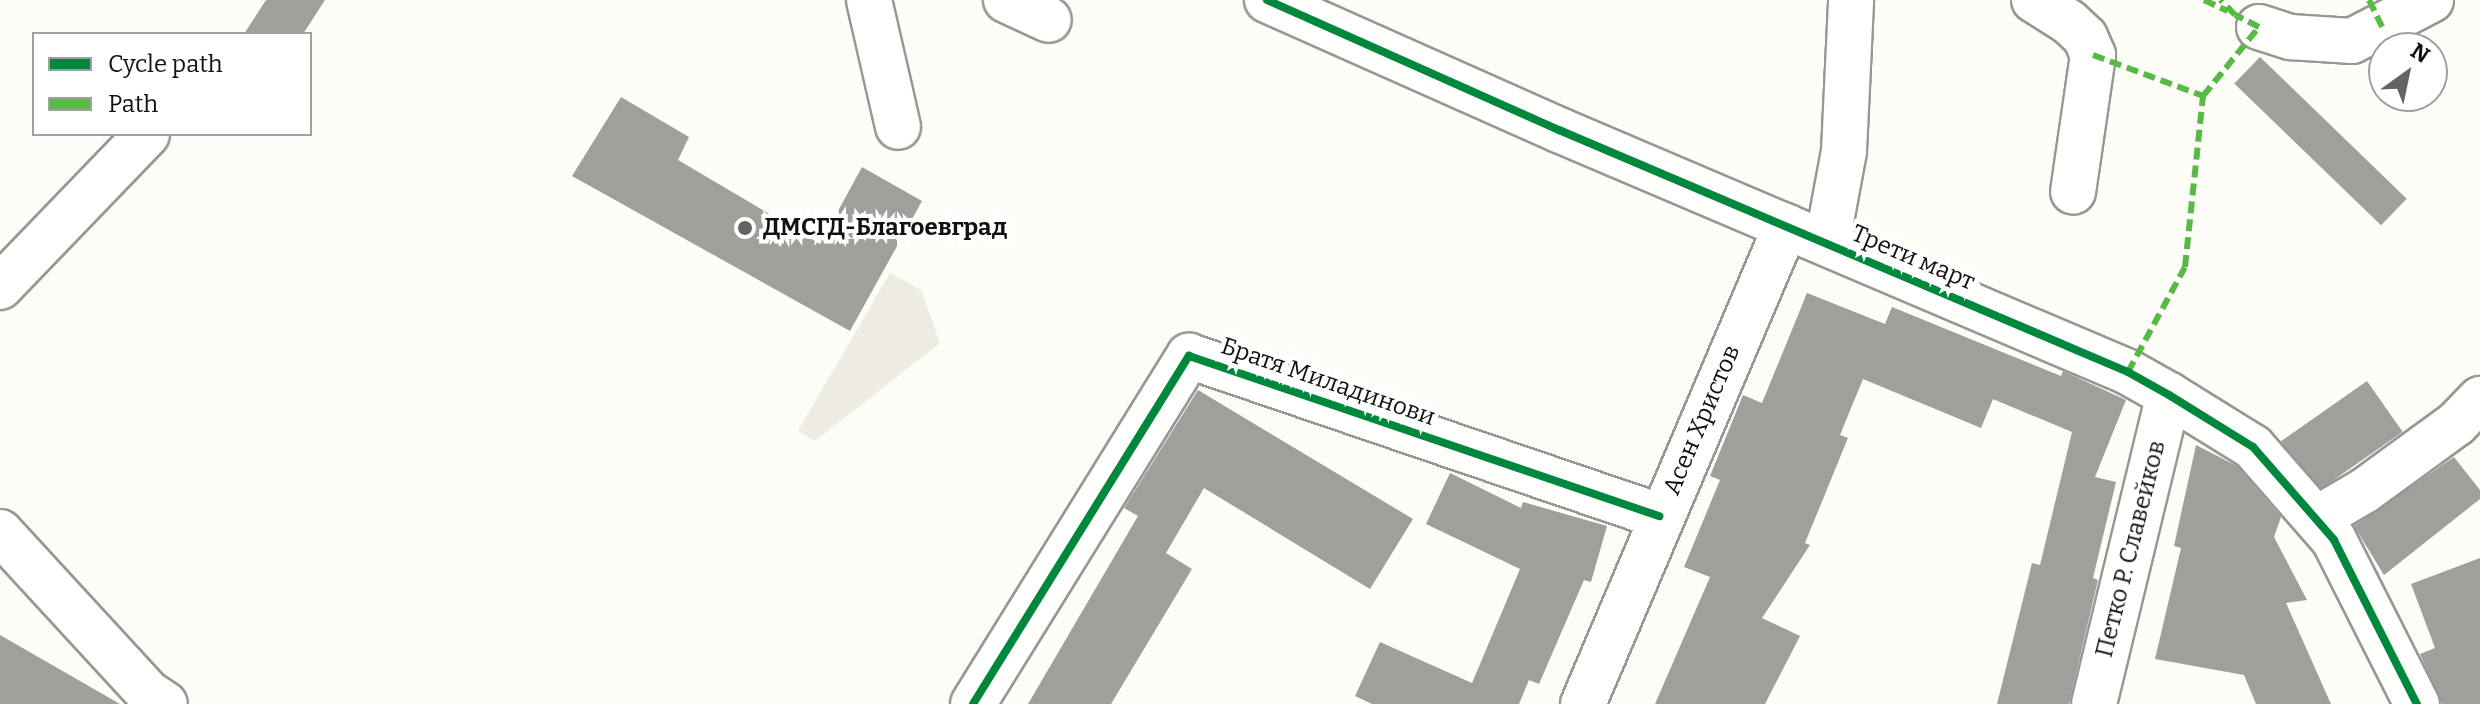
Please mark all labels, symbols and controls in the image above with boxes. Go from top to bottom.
legend [32,32,312,136]
north arrow [2368,32,2448,112]
text: N [2406,37,2435,69]
text: Cycle path [108,50,223,78]
text: Path [108,90,158,118]
place label: ДМСГД-Благоевград [763,214,1007,242]
marker: ДМСГД-Благоевград [734,217,756,239]
street label: Трети март [1847,219,1979,297]
street label: Братя Миладинови [1217,332,1439,432]
street label: Асен Христов [1657,341,1747,499]
street label: Петко Р. Славейков [2090,438,2172,660]

